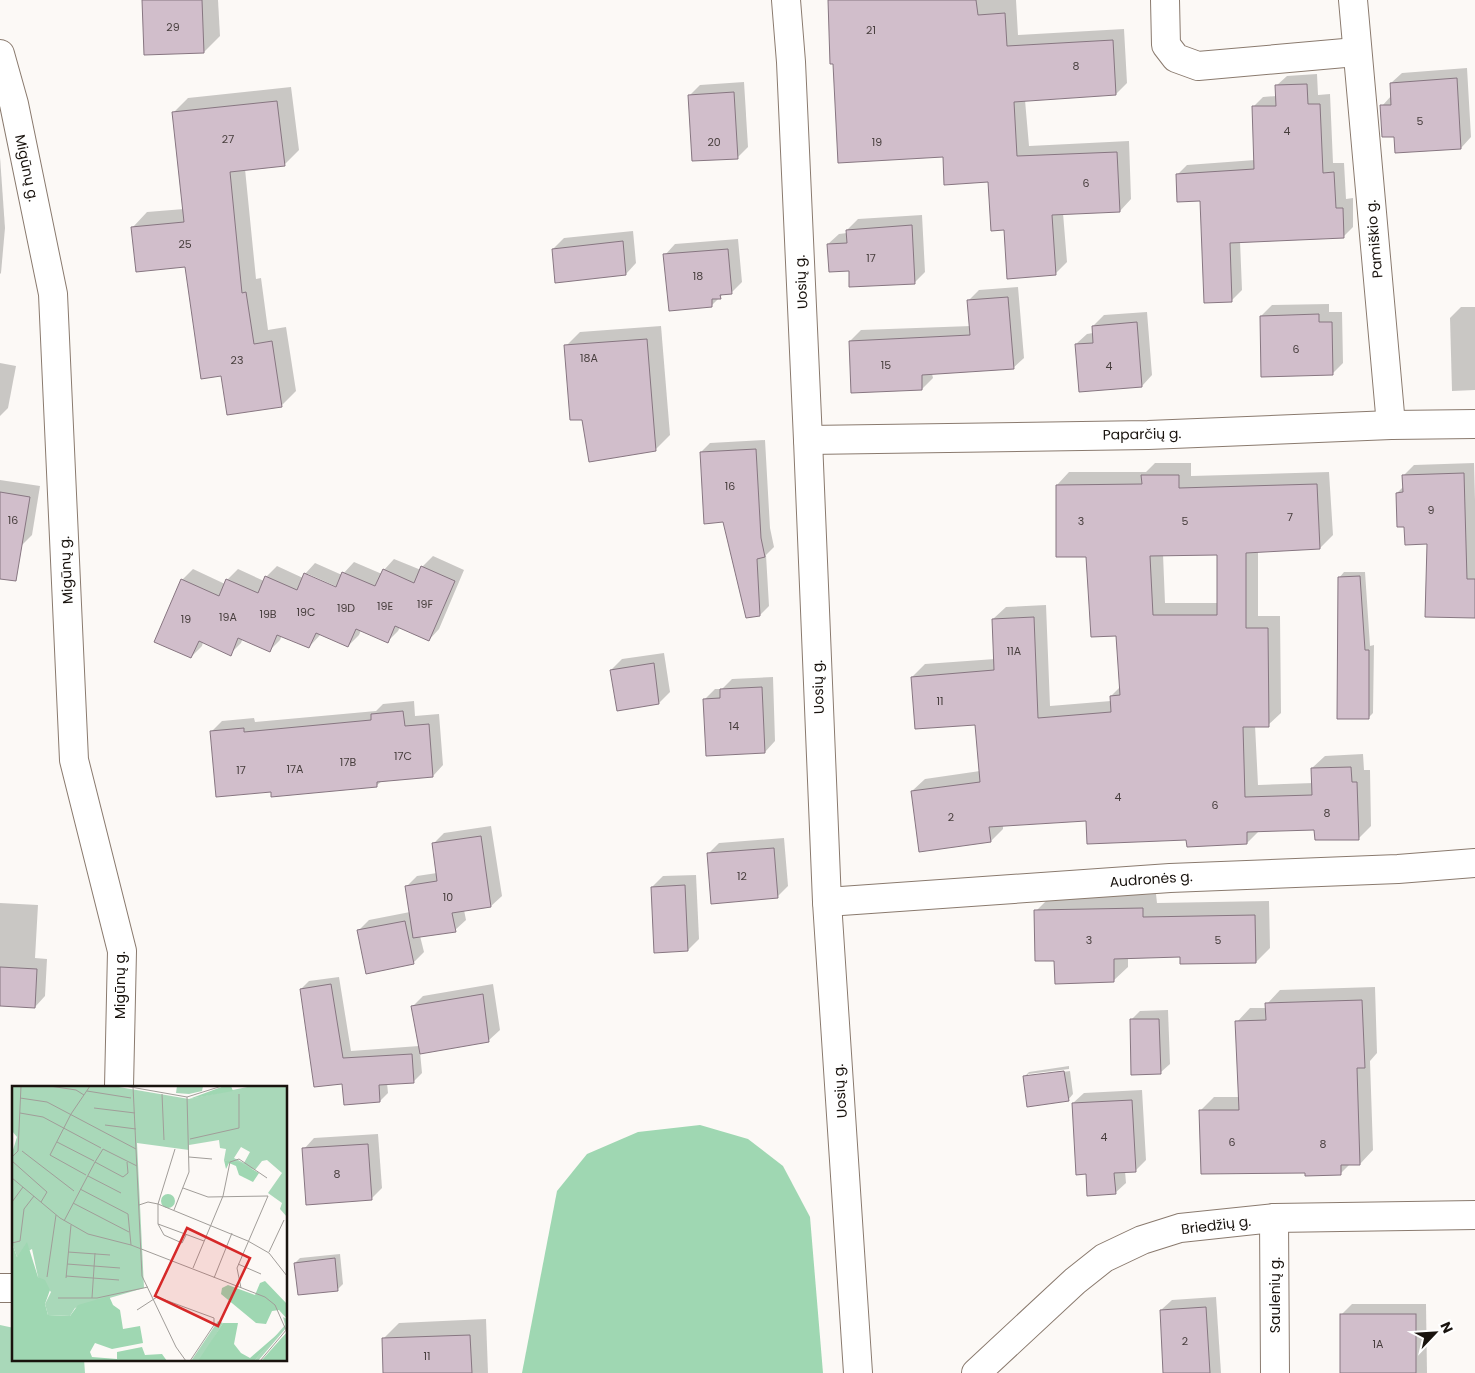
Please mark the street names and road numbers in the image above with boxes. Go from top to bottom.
street label: Migūnų g. [10,133,44,203]
street label: Pamiškio g. [1361,199,1387,279]
street label: Uosių g. [790,254,812,310]
street label: Paparčių g. [1102,423,1182,445]
street label: Migūnų g. [54,535,78,604]
street label: Uosių g. [807,659,829,714]
street label: Audronės g. [1109,866,1193,892]
street label: Migūnų g. [110,951,130,1019]
street label: Uosių g. [828,1063,852,1119]
street label: Briedžių g. [1180,1211,1252,1239]
street label: Saulenių g. [1265,1257,1285,1333]

